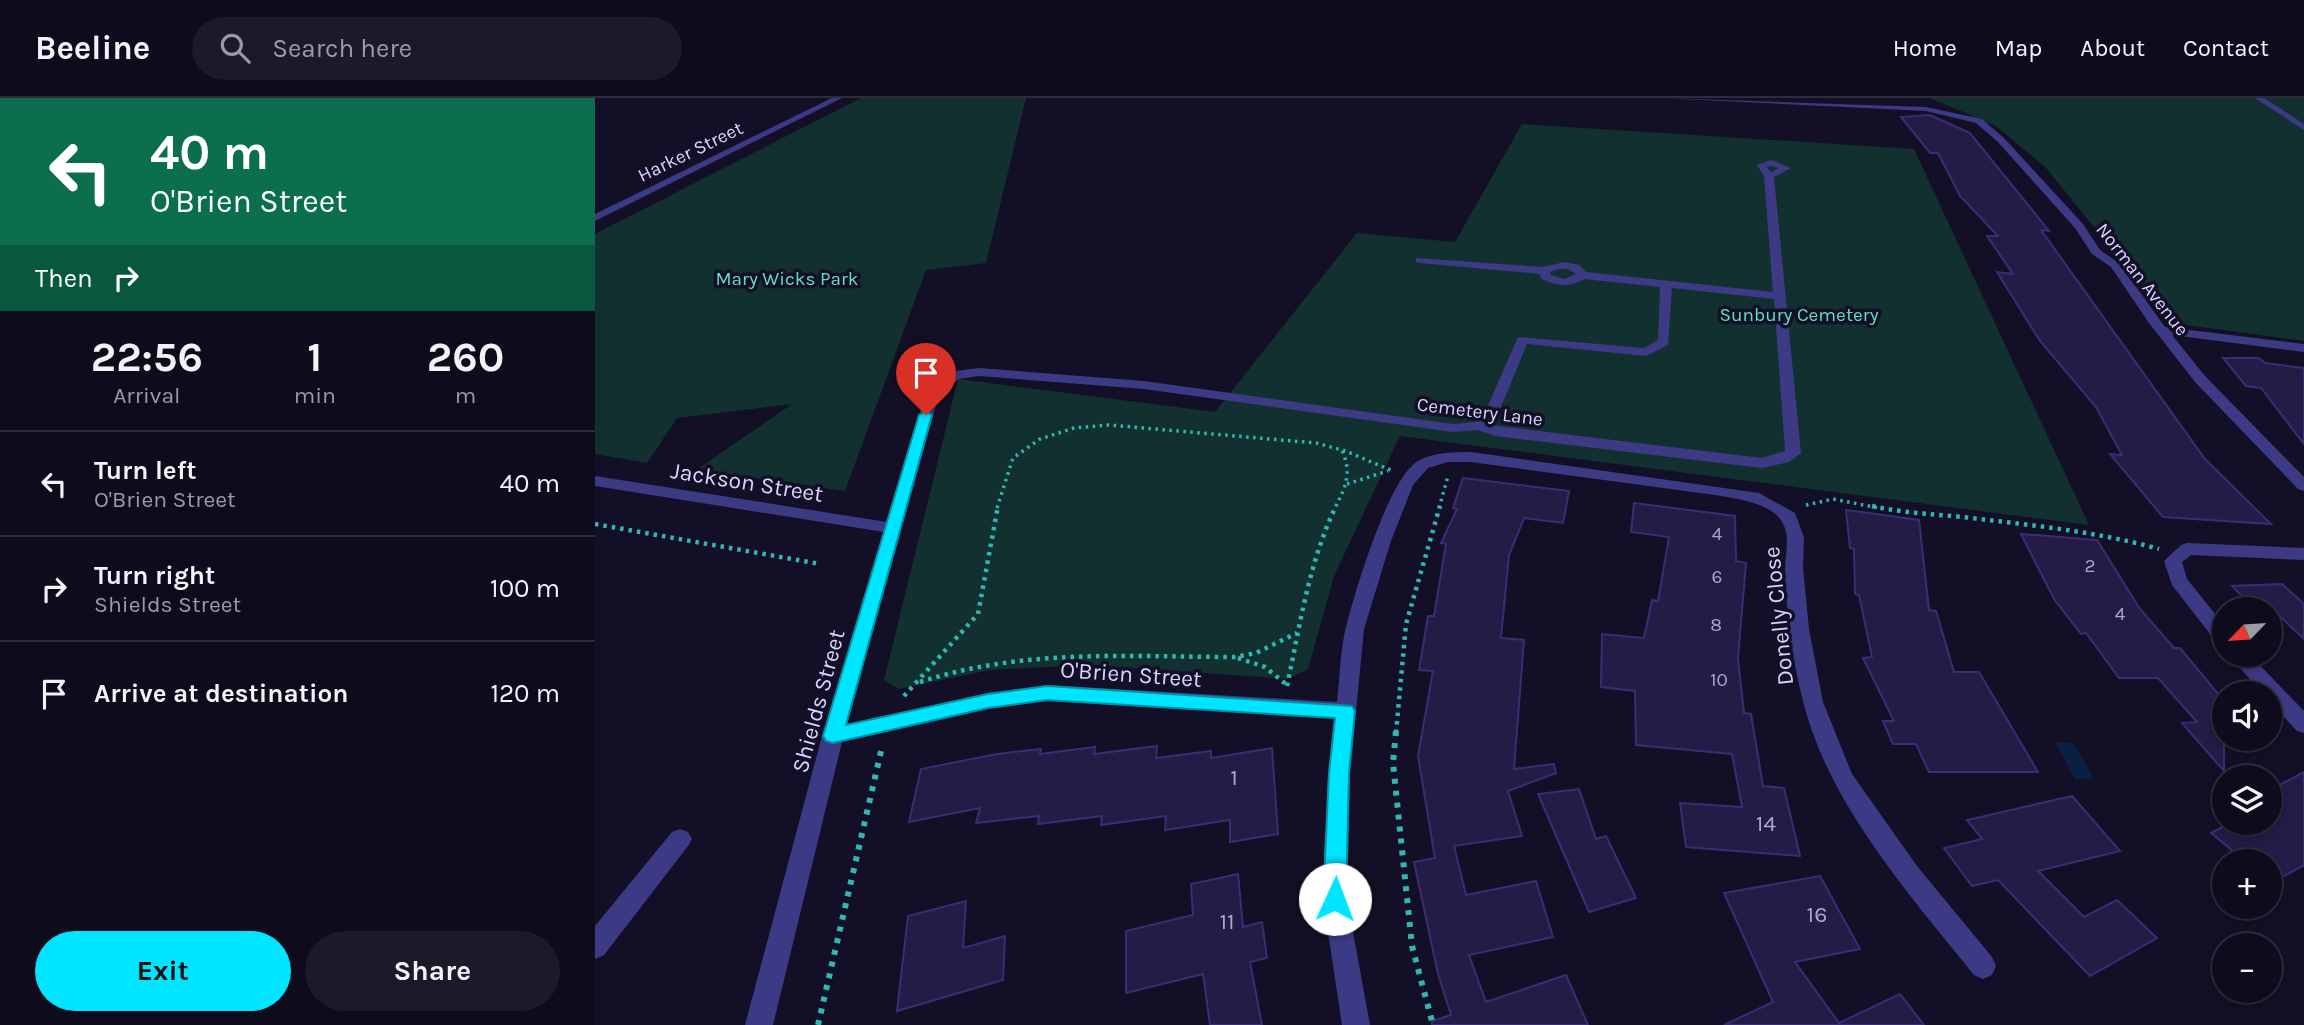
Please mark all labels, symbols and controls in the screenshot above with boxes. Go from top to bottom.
search box [192,17,682,80]
text: Beeline [35,29,150,67]
icon: search [216,29,254,67]
text: Search here [272,33,412,64]
text: Home [1893,34,1957,62]
text: Map [1995,34,2042,62]
text: About [2080,34,2145,62]
text: Contact [2183,34,2269,62]
street label: Harker Street [634,117,747,187]
text: 40 m [150,124,269,181]
icon: left [35,126,126,217]
text: O'Brien Street [150,183,347,220]
street label: Norman Avenue [2091,219,2193,340]
icon: right [107,259,145,297]
text: Then [35,263,93,294]
park label: Mary Wicks Park [716,268,859,290]
park label: Sunbury Cemetery [1720,304,1879,326]
text: 22:56 [91,332,203,382]
text: 1 [307,332,322,382]
text: 260 [427,332,504,382]
pin [896,343,956,415]
icon: arrive [907,354,945,392]
text: Arrival [113,382,181,409]
text: min [294,382,336,409]
text: m [455,382,476,409]
street label: Cemetery Lane [1416,393,1544,431]
text: Turn left [94,455,196,486]
street label: Jackson Street [669,457,825,508]
icon: left [35,465,73,503]
text: 40 m [500,468,560,499]
text: O'Brien Street [94,486,236,513]
house number: 4 [1712,523,1723,545]
street label: Donelly Close [1758,545,1799,687]
house number: 2 [2084,555,2096,577]
text: Turn right [94,560,215,591]
house number: 6 [1712,566,1722,588]
icon: right [35,570,73,608]
text: 100 m [490,573,560,604]
text: Shields Street [94,591,241,618]
north arrow [2212,597,2282,667]
map controls [2212,597,2282,1003]
house number: 4 [2115,603,2126,625]
house number: 8 [1710,614,1722,636]
street label: Shields Street [786,626,851,776]
street label: O'Brien Street [1059,656,1203,693]
house number: 10 [1710,669,1728,691]
icon: arrive [35,675,73,713]
text: Arrive at destination [94,678,348,709]
text: 120 m [490,678,560,709]
button: sound [2212,681,2282,751]
house number: 1 [1230,764,1238,791]
button: layers [2212,765,2282,835]
house number: 14 [1756,810,1776,837]
button: + [2212,849,2282,919]
position arrow [1298,862,1372,936]
house number: 16 [1807,901,1827,928]
house number: 11 [1219,908,1235,935]
button: Exit [35,931,291,1011]
button: Share [305,931,560,1011]
button: − [2212,933,2282,1003]

